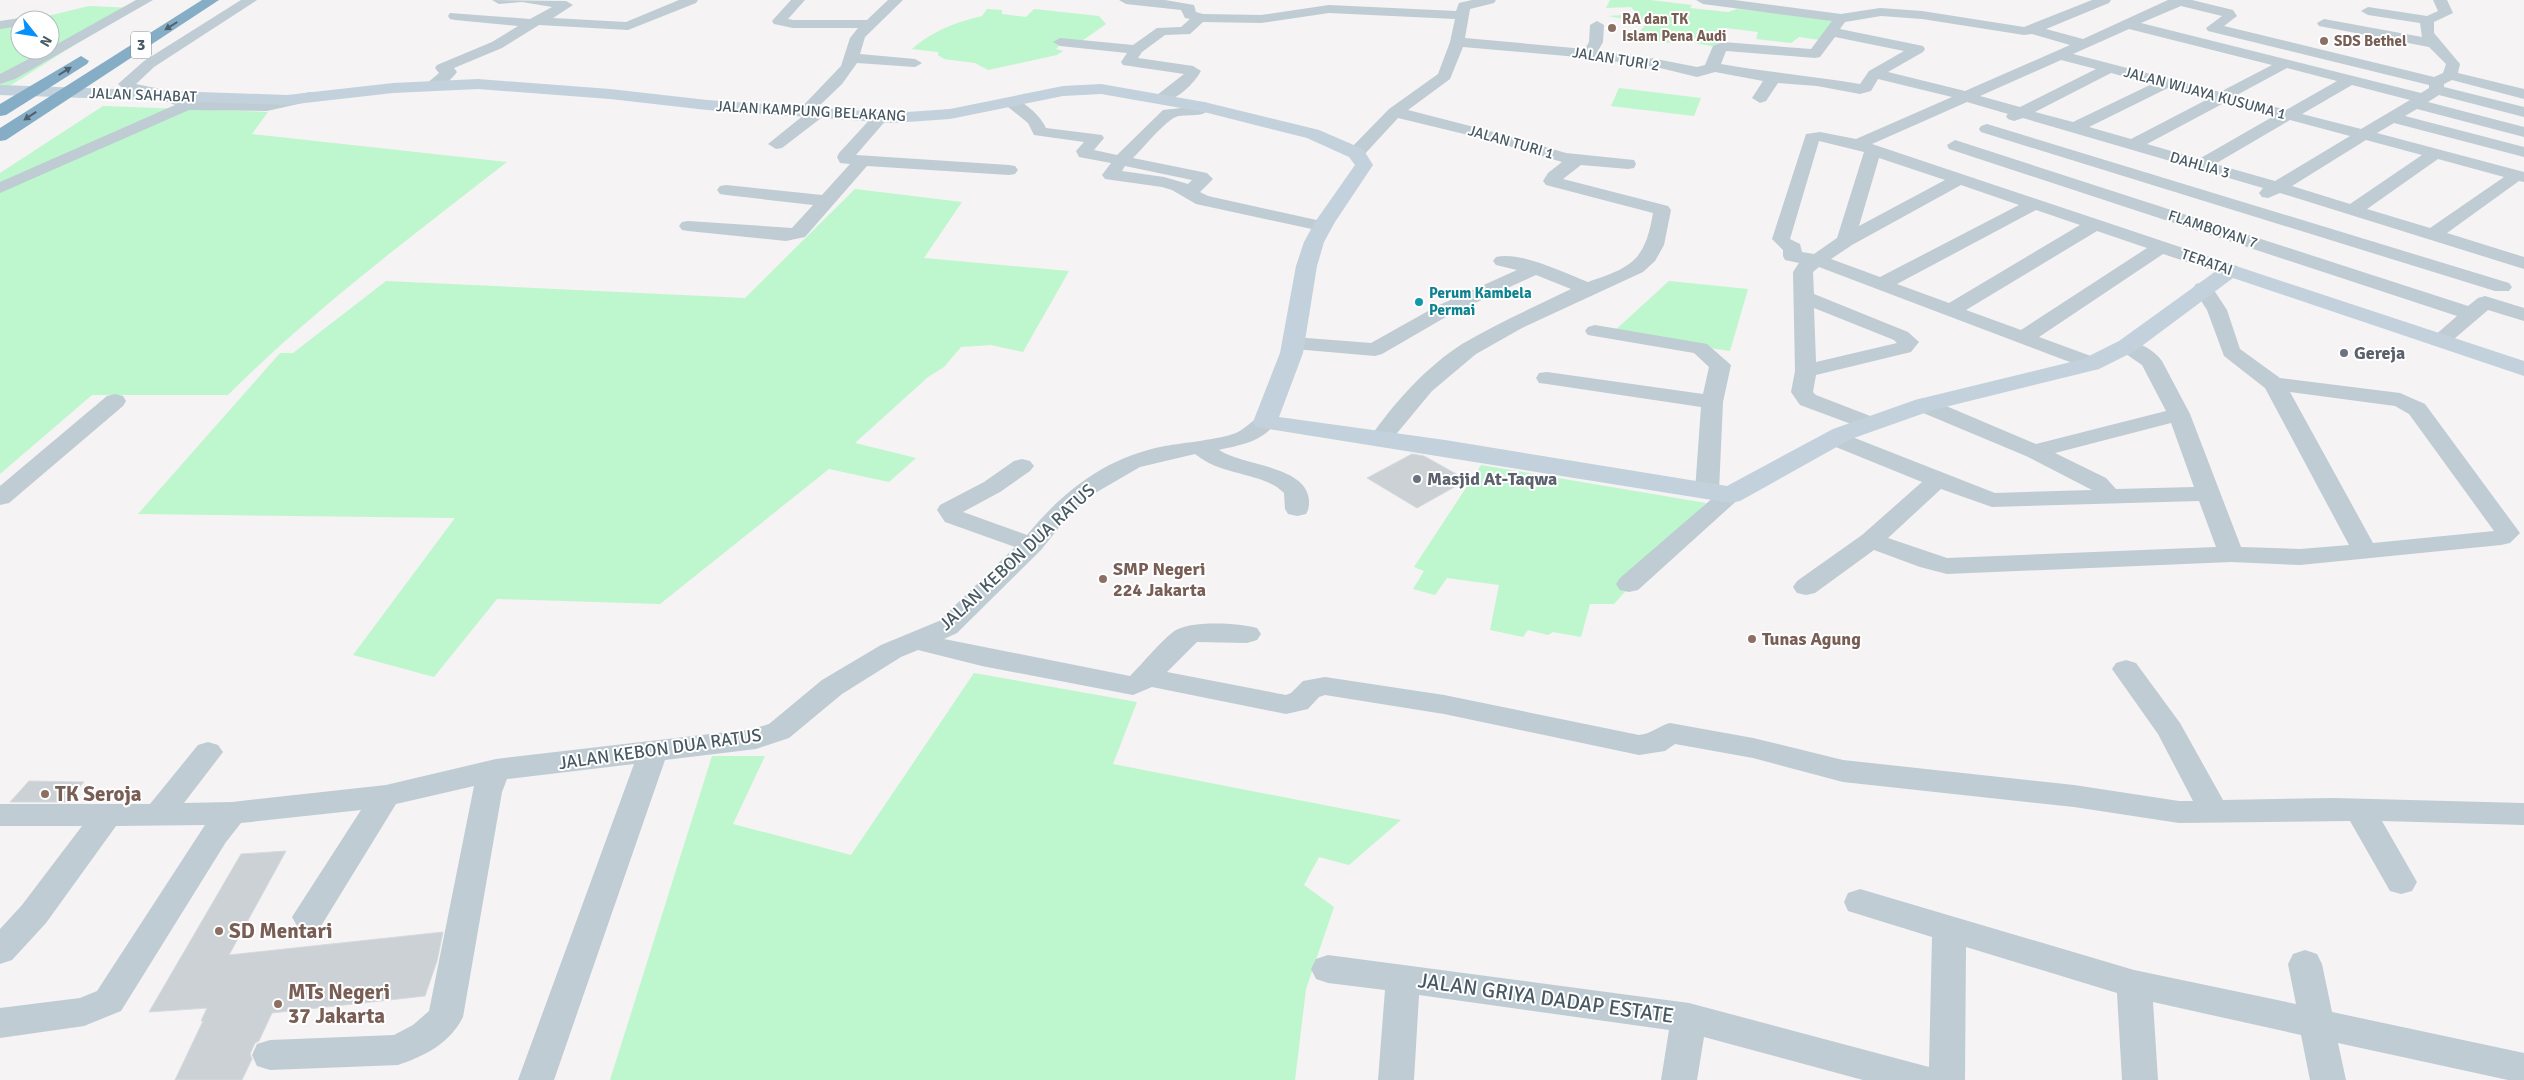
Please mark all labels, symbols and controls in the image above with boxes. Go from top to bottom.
north arrow [10,10,60,60]
place label: RA dan TK Islam Pena Audi [1622,10,1727,45]
one-way arrow [164,21,178,31]
marker: RA dan TK Islam Pena Audi [1606,22,1618,34]
road number: 3 [131,32,151,58]
place label: SDS Bethel [2334,32,2407,50]
text: N [36,33,56,50]
marker: SDS Bethel [2318,35,2330,47]
street label: JALAN TURI 2 [1571,43,1661,75]
street label: JALAN WIJAYA KUSUMA 1 [2122,63,2288,123]
one-way arrow [58,66,71,75]
street label: JALAN SAHABAT [89,84,198,106]
street label: JALAN KAMPUNG BELAKANG [716,97,906,125]
one-way arrow [23,111,37,121]
street label: JALAN TURI 1 [1466,121,1556,163]
street label: DAHLIA 3 [2168,148,2232,182]
street label: FLAMBOYAN 7 [2166,206,2260,252]
street label: TERATAI [2179,245,2235,279]
place label: Perum Kambela Permai [1429,284,1532,319]
marker: Perum Kambela Permai [1413,296,1425,308]
place label: Gereja [2354,342,2405,364]
marker: Gereja [2338,347,2350,359]
place label: Masjid At-Taqwa [1427,468,1557,490]
marker: Masjid At-Taqwa [1411,473,1423,485]
street label: JALAN KEBON DUA RATUS [935,479,1099,635]
place label: SMP Negeri 224 Jakarta [1113,558,1206,601]
marker: SMP Negeri 224 Jakarta [1097,573,1109,585]
place label: Tunas Agung [1762,628,1861,650]
marker: Tunas Agung [1746,633,1758,645]
street label: JALAN KEBON DUA RATUS [557,724,763,774]
place label: TK Seroja [55,781,142,807]
marker: TK Seroja [39,788,51,800]
place label: SD Mentari [229,918,332,944]
marker: SD Mentari [213,925,225,937]
street label: JALAN GRIYA DADAP ESTATE [1416,967,1676,1029]
place label: MTs Negeri 37 Jakarta [288,979,390,1029]
marker: MTs Negeri 37 Jakarta [272,998,284,1010]

